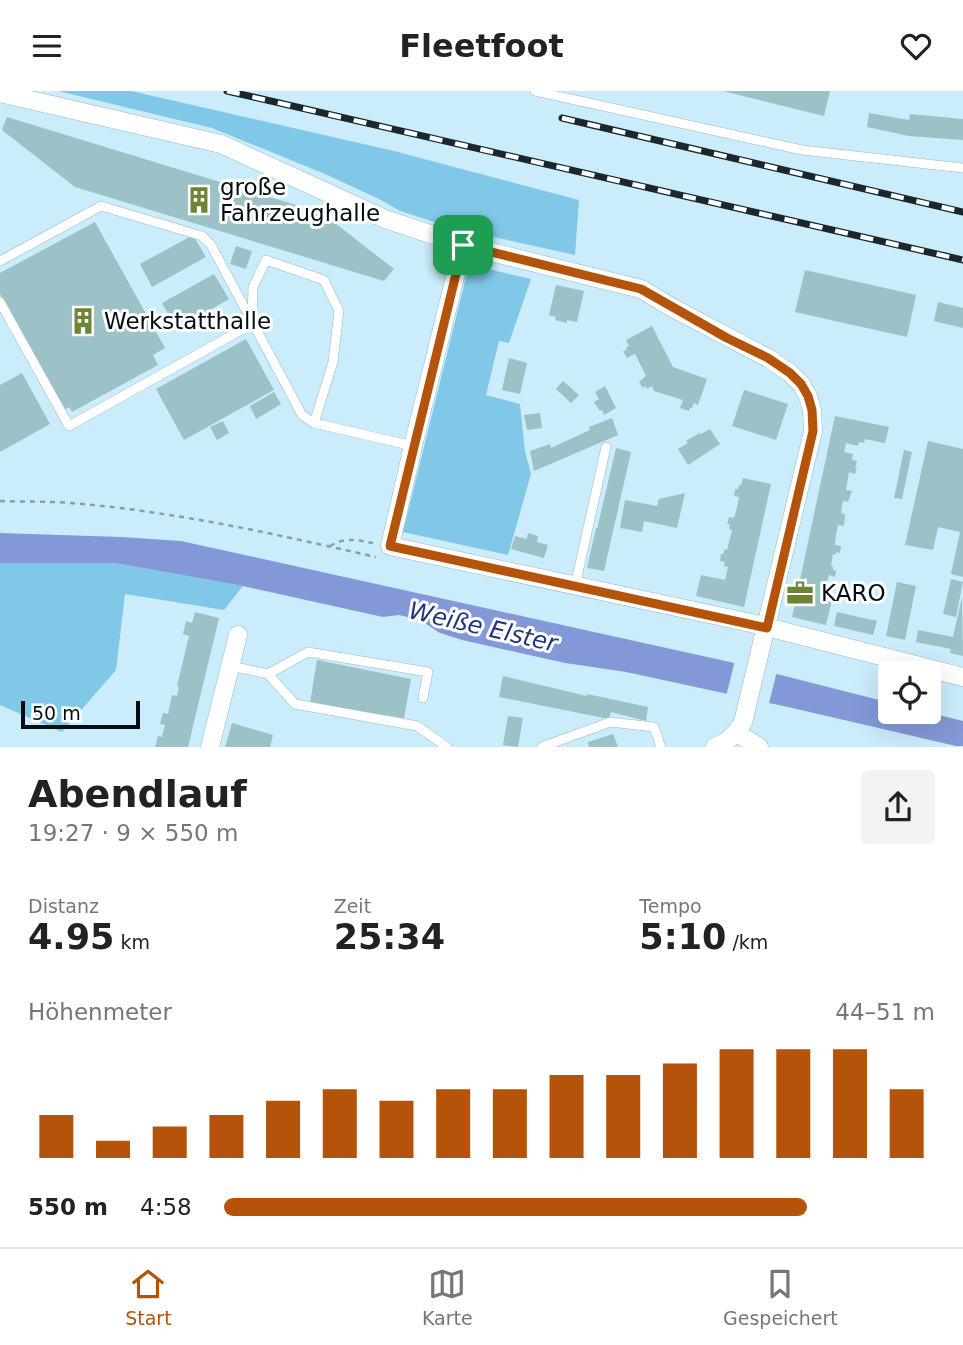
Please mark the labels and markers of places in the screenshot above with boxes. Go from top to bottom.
place label: große Fahrzeughalle [220,174,380,226]
building icon: große Fahrzeughalle [184,185,214,215]
pin [433,215,493,275]
building icon: Werkstatthalle [68,306,98,336]
place label: Werkstatthalle [104,308,271,334]
office icon: KARO [785,578,815,608]
place label: KARO [821,580,886,606]

